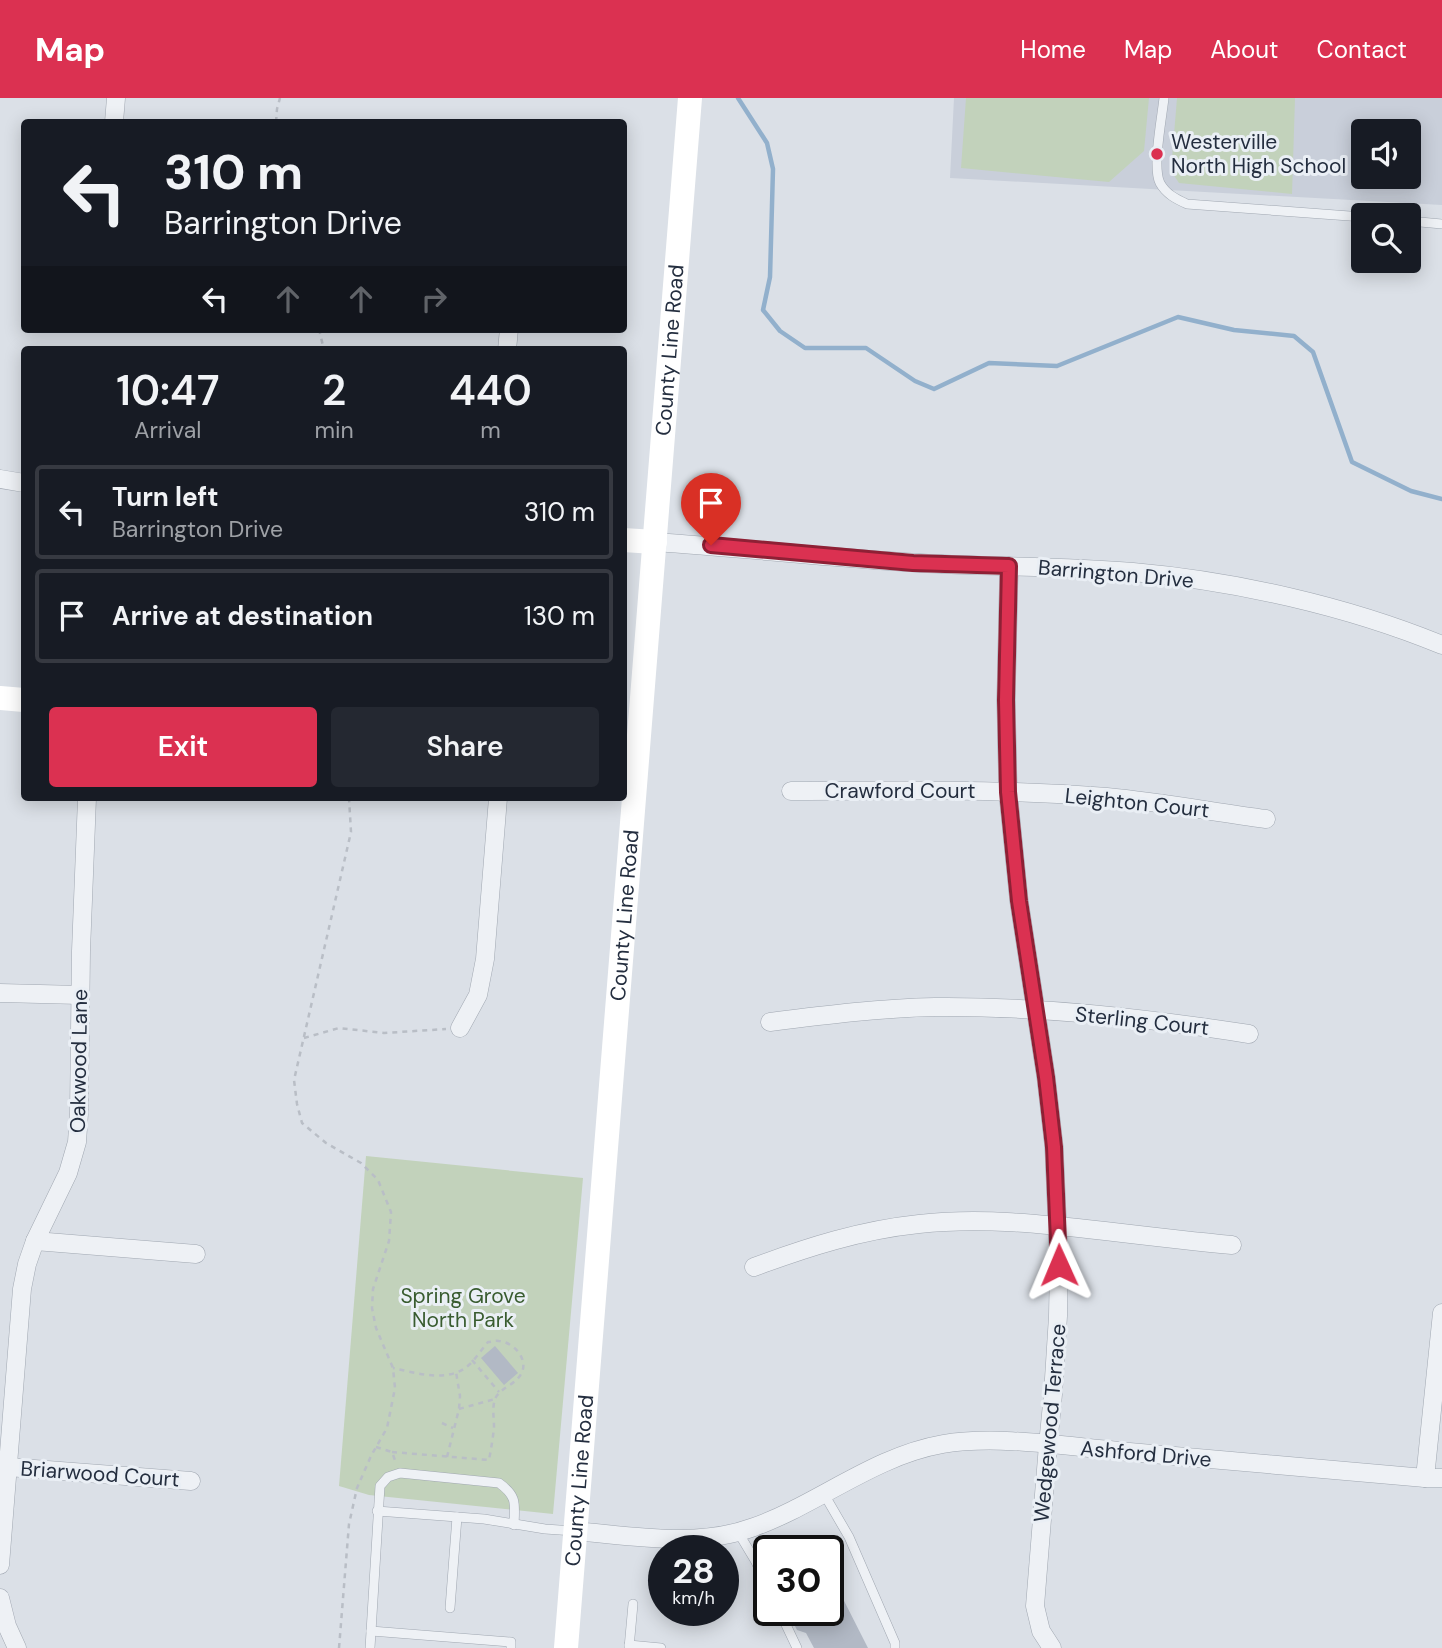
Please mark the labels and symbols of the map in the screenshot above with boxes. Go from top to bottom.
place label: Westerville North High School [1171,128,1346,180]
marker: Westerville North High School [1149,146,1165,162]
street label: County Line Road [649,263,691,437]
pin [681,473,741,545]
street label: Barrington Drive [1037,553,1195,595]
street label: Crawford Court [825,777,975,805]
street label: Leighton Court [1063,782,1211,824]
street label: County Line Road [604,829,645,1002]
street label: Oakwood Lane [64,989,94,1133]
street label: Sterling Court [1074,1000,1210,1042]
position arrow [1022,1228,1096,1302]
park label: Spring Grove North Park [400,1282,526,1334]
street label: Wedgewood Terrace [1027,1323,1073,1523]
street label: County Line Road [559,1394,600,1567]
street label: Ashford Drive [1079,1434,1213,1474]
street label: Briarwood Court [19,1454,181,1494]
speed limit sign: 30 [753,1535,844,1626]

